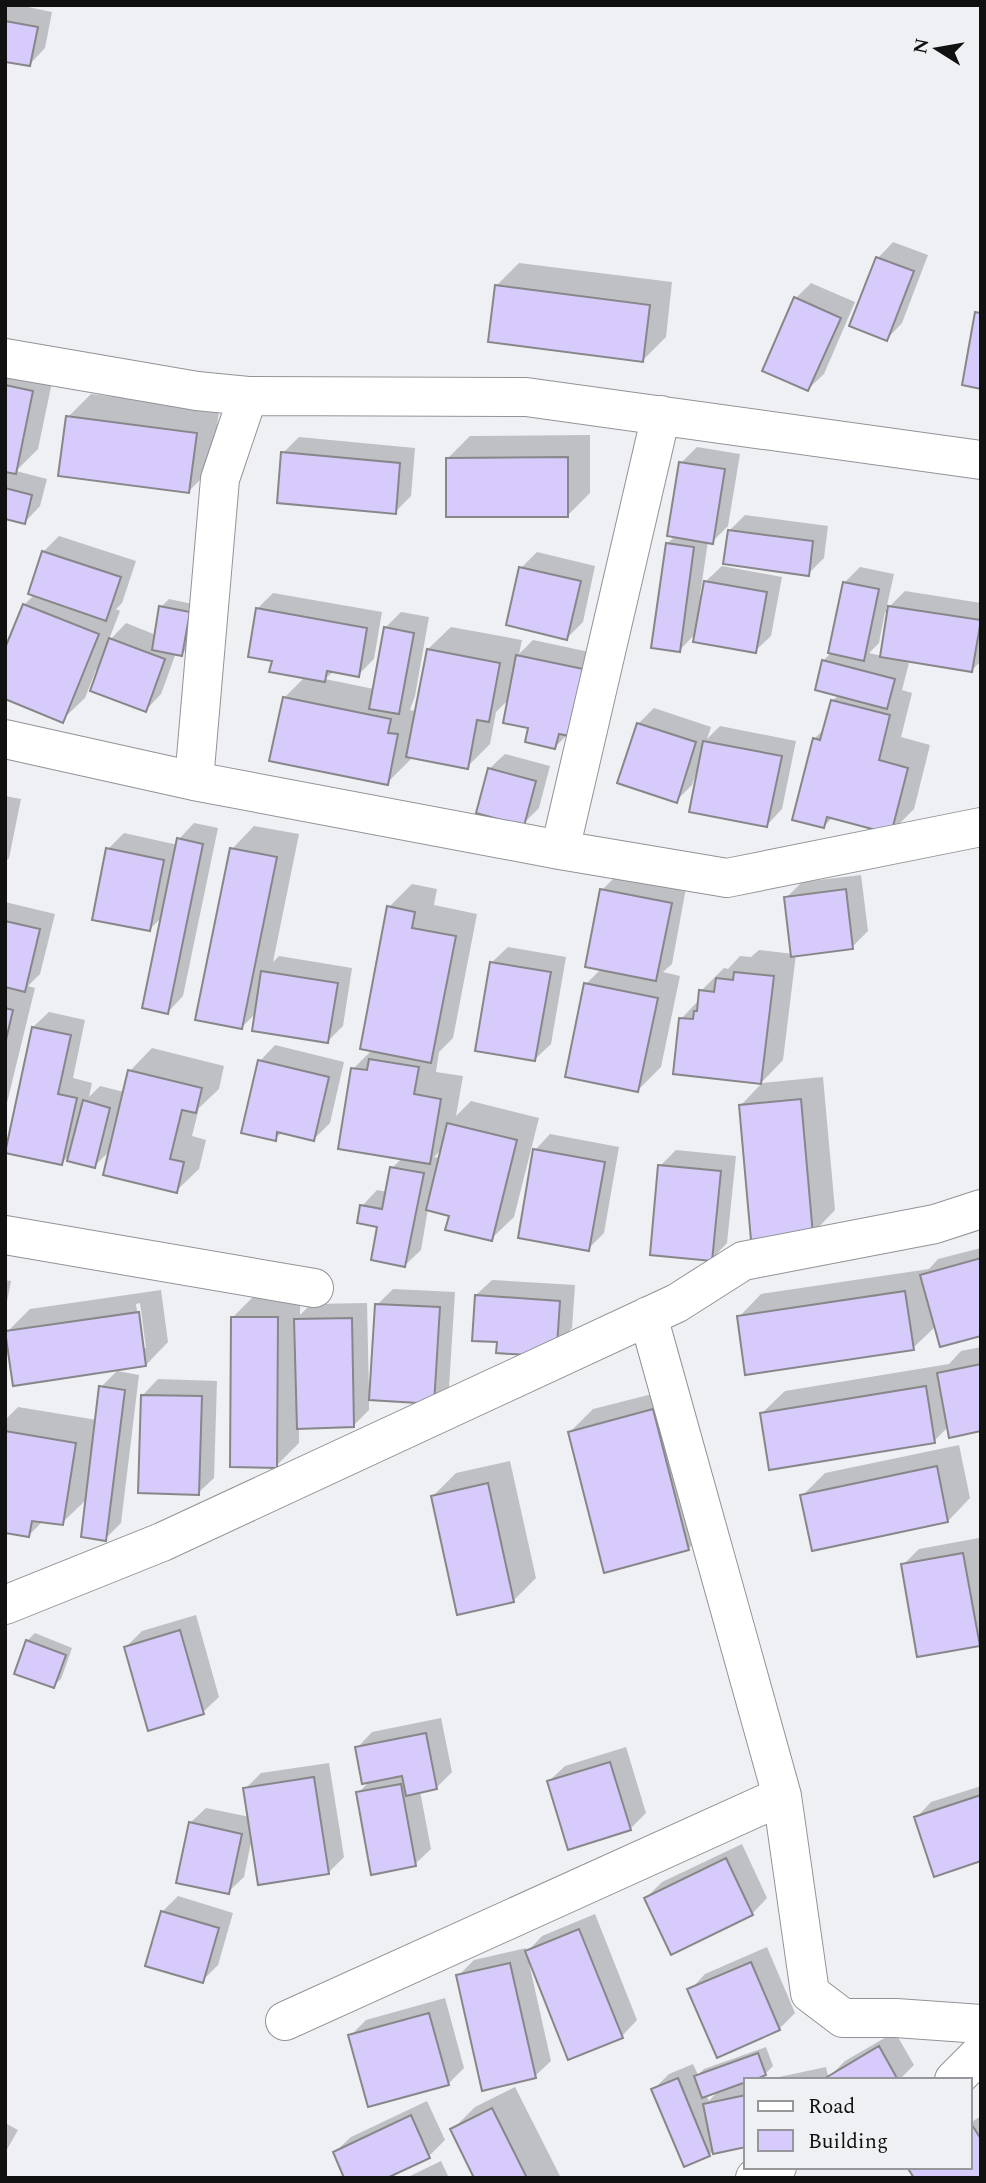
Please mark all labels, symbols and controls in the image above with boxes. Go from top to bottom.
north arrow [902,14,972,84]
text: N [906,36,937,56]
legend [744,2078,972,2169]
text: Road [808,2091,855,2123]
text: Building [808,2126,888,2158]

